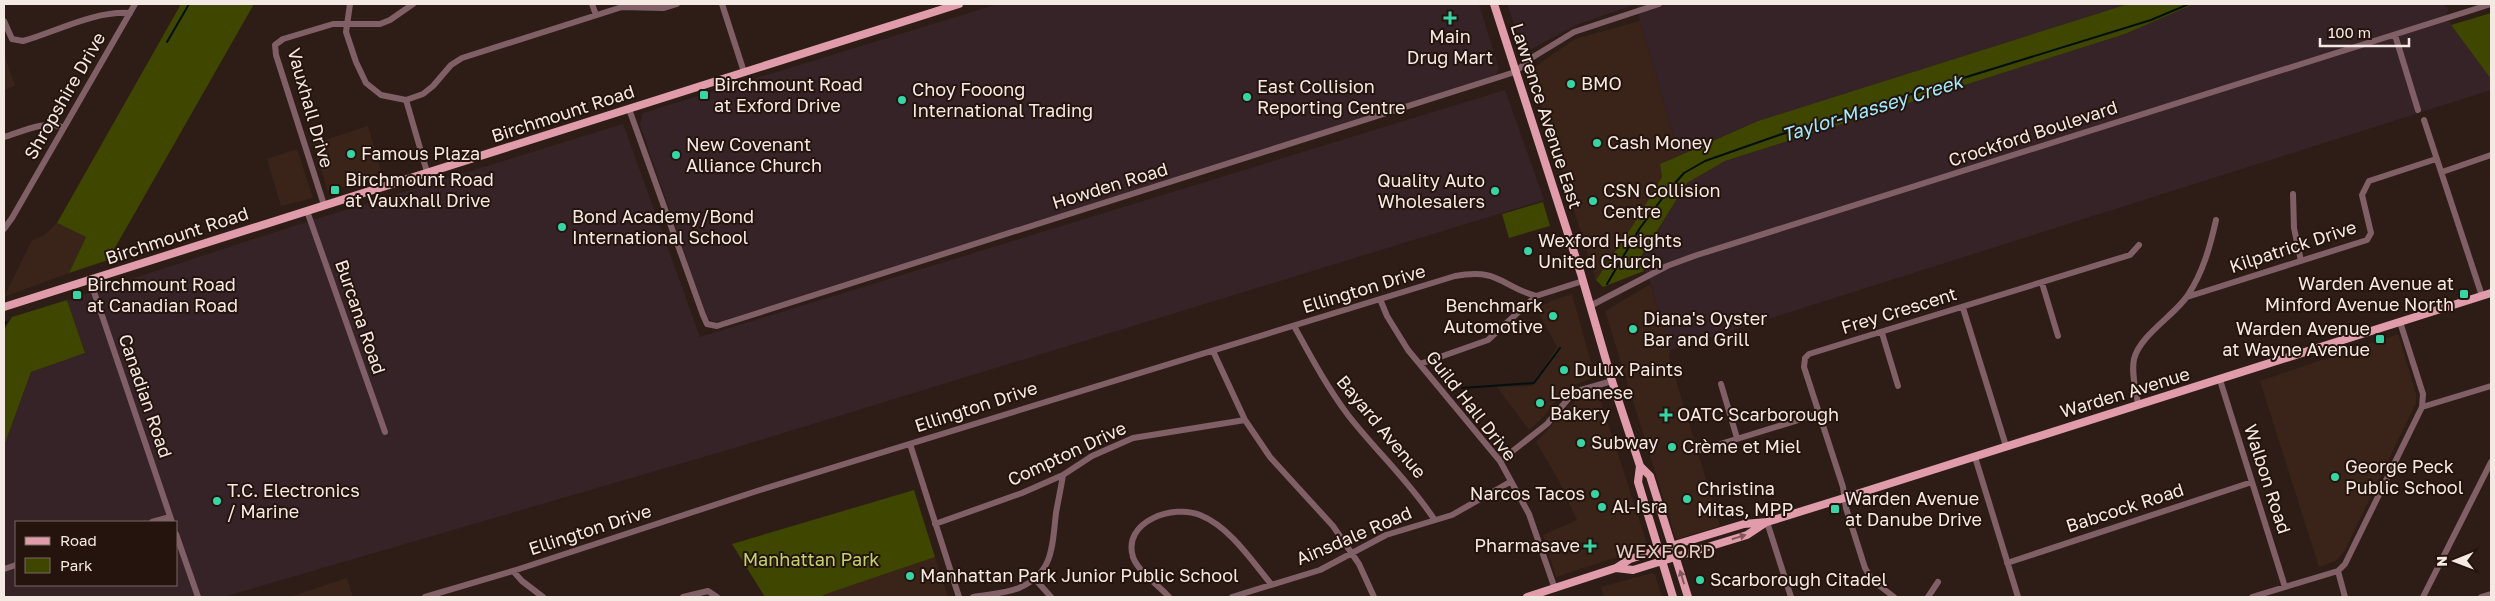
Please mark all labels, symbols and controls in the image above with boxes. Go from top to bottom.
marker: Main Drug Mart [1444,12,1456,24]
scale bar [2320,15,2409,47]
street label: Lawrence Avenue East [1507,20,1587,211]
text: 100 m [2328,23,2371,41]
place label: Main Drug Mart [1407,25,1493,68]
street label: Shropshire Drive [19,28,109,163]
street label: Vauxhall Drive [283,45,339,170]
water label: Taylor-Massey Creek [1779,68,1967,146]
place label: BMO [1581,72,1622,94]
place label: Birchmount Road at Exford Drive [714,73,863,116]
place label: East Collision Reporting Centre [1257,75,1405,118]
place label: Choy Fooong International Trading [912,78,1093,121]
marker: BMO [1565,78,1577,90]
street label: Birchmount Road [488,80,637,147]
marker: Birchmount Road at Exford Drive [698,89,710,101]
marker: East Collision Reporting Centre [1241,91,1253,103]
marker: Choy Fooong International Trading [896,94,908,106]
street label: Crockford Boulevard [1945,95,2120,171]
place label: Cash Money [1607,131,1712,153]
place label: New Covenant Alliance Church [686,133,822,176]
marker: Cash Money [1591,137,1603,149]
place label: Famous Plaza [361,142,480,164]
marker: Famous Plaza [345,148,357,160]
marker: New Covenant Alliance Church [670,149,682,161]
street label: Howden Road [1049,157,1170,213]
place label: Birchmount Road at Vauxhall Drive [345,168,494,211]
place label: Quality Auto Wholesalers [1377,169,1485,212]
place label: CSN Collision Centre [1603,179,1721,222]
marker: Birchmount Road at Vauxhall Drive [329,184,341,196]
marker: Quality Auto Wholesalers [1489,185,1501,197]
marker: CSN Collision Centre [1587,195,1599,207]
street label: Birchmount Road [102,202,251,269]
place label: Bond Academy/Bond International School [572,205,754,248]
street label: Kilpatrick Drive [2226,215,2359,277]
marker: Bond Academy/Bond International School [556,221,568,233]
place label: Wexford Heights United Church [1538,229,1682,272]
marker: Wexford Heights United Church [1522,245,1534,257]
street label: Burcana Road [331,257,391,377]
street label: Ellington Drive [1299,259,1428,317]
place label: Warden Avenue at Minford Avenue North [2265,272,2454,315]
place label: Birchmount Road at Canadian Road [87,273,238,316]
street label: Frey Crescent [1838,282,1959,338]
marker: Warden Avenue at Minford Avenue North [2458,288,2470,300]
marker: Birchmount Road at Canadian Road [71,289,83,301]
place label: Benchmark Automotive [1443,294,1543,337]
place label: Diana's Oyster Bar and Grill [1643,307,1767,350]
marker: Benchmark Automotive [1547,310,1559,322]
place label: Warden Avenue at Wayne Avenue [2222,317,2370,360]
marker: Diana's Oyster Bar and Grill [1627,323,1639,335]
street label: Canadian Road [114,331,177,460]
marker: Warden Avenue at Wayne Avenue [2374,333,2386,345]
street label: Guild Hall Drive [1422,346,1522,465]
place label: Dulux Paints [1574,358,1683,380]
street label: Warden Avenue [2057,362,2192,422]
marker: Dulux Paints [1558,364,1570,376]
street label: Bayard Avenue [1332,370,1431,482]
street label: Ellington Drive [912,376,1040,436]
place label: Lebanese Bakery [1550,381,1633,424]
marker: Lebanese Bakery [1534,397,1546,409]
place label: OATC Scarborough [1677,403,1839,425]
marker: OATC Scarborough [1659,408,1673,422]
street label: Compton Drive [1004,416,1129,490]
street label: Walbon Road [2240,421,2296,536]
place label: Subway [1591,431,1658,453]
place label: Crème et Miel [1682,435,1801,457]
marker: Subway [1575,437,1587,449]
marker: Crème et Miel [1666,441,1678,453]
place label: George Peck Public School [2345,455,2464,498]
marker: George Peck Public School [2329,471,2341,483]
place label: Christina Mitas, MPP [1697,477,1793,520]
street label: Babcock Road [2063,478,2186,536]
place label: T.C. Electronics / Marine [227,479,360,522]
place label: Narcos Tacos [1470,482,1585,504]
place label: Warden Avenue at Danube Drive [1845,487,1982,530]
marker: Narcos Tacos [1589,488,1601,500]
marker: Christina Mitas, MPP [1681,493,1693,505]
marker: T.C. Electronics / Marine [211,495,223,507]
place label: Al-Isra [1612,495,1668,517]
street label: Ellington Drive [526,499,654,559]
street label: Ainsdale Road [1293,501,1415,569]
marker: Al-Isra [1596,501,1608,513]
marker: Warden Avenue at Danube Drive [1829,503,1841,515]
legend [15,521,178,586]
text: Road [60,531,97,549]
one-way arrow [1731,533,1746,541]
place label: Pharmasave [1474,534,1580,556]
north arrow [2430,536,2480,586]
district label: WEXFORD [1616,539,1716,562]
marker: Pharmasave [1584,540,1596,552]
park label: Manhattan Park [743,548,879,570]
text: Park [60,556,93,574]
text: N [2433,556,2450,567]
place label: Manhattan Park Junior Public School [920,564,1239,586]
place label: Scarborough Citadel [1710,568,1888,590]
one-way arrow [1677,569,1685,584]
marker: Manhattan Park Junior Public School [904,570,916,582]
marker: Scarborough Citadel [1694,574,1706,586]

